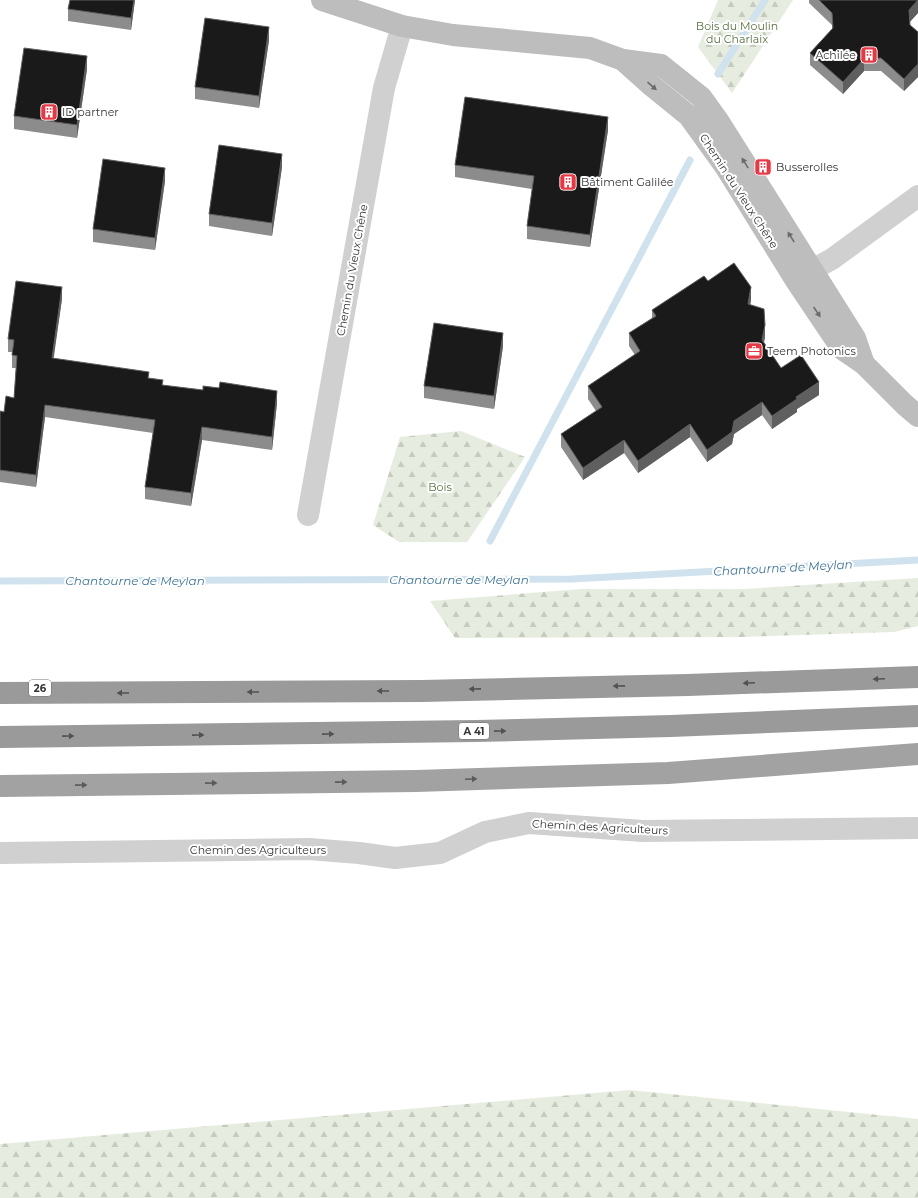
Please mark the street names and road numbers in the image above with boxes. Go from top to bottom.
street label: Chemin du Vieux Chêne [697,131,781,251]
street label: Chemin du Vieux Chêne [333,203,371,337]
road number: 26 [29,680,51,696]
road number: A 41 [459,723,489,739]
street label: Chemin des Agriculteurs [532,816,669,838]
street label: Chemin des Agriculteurs [190,843,327,857]

